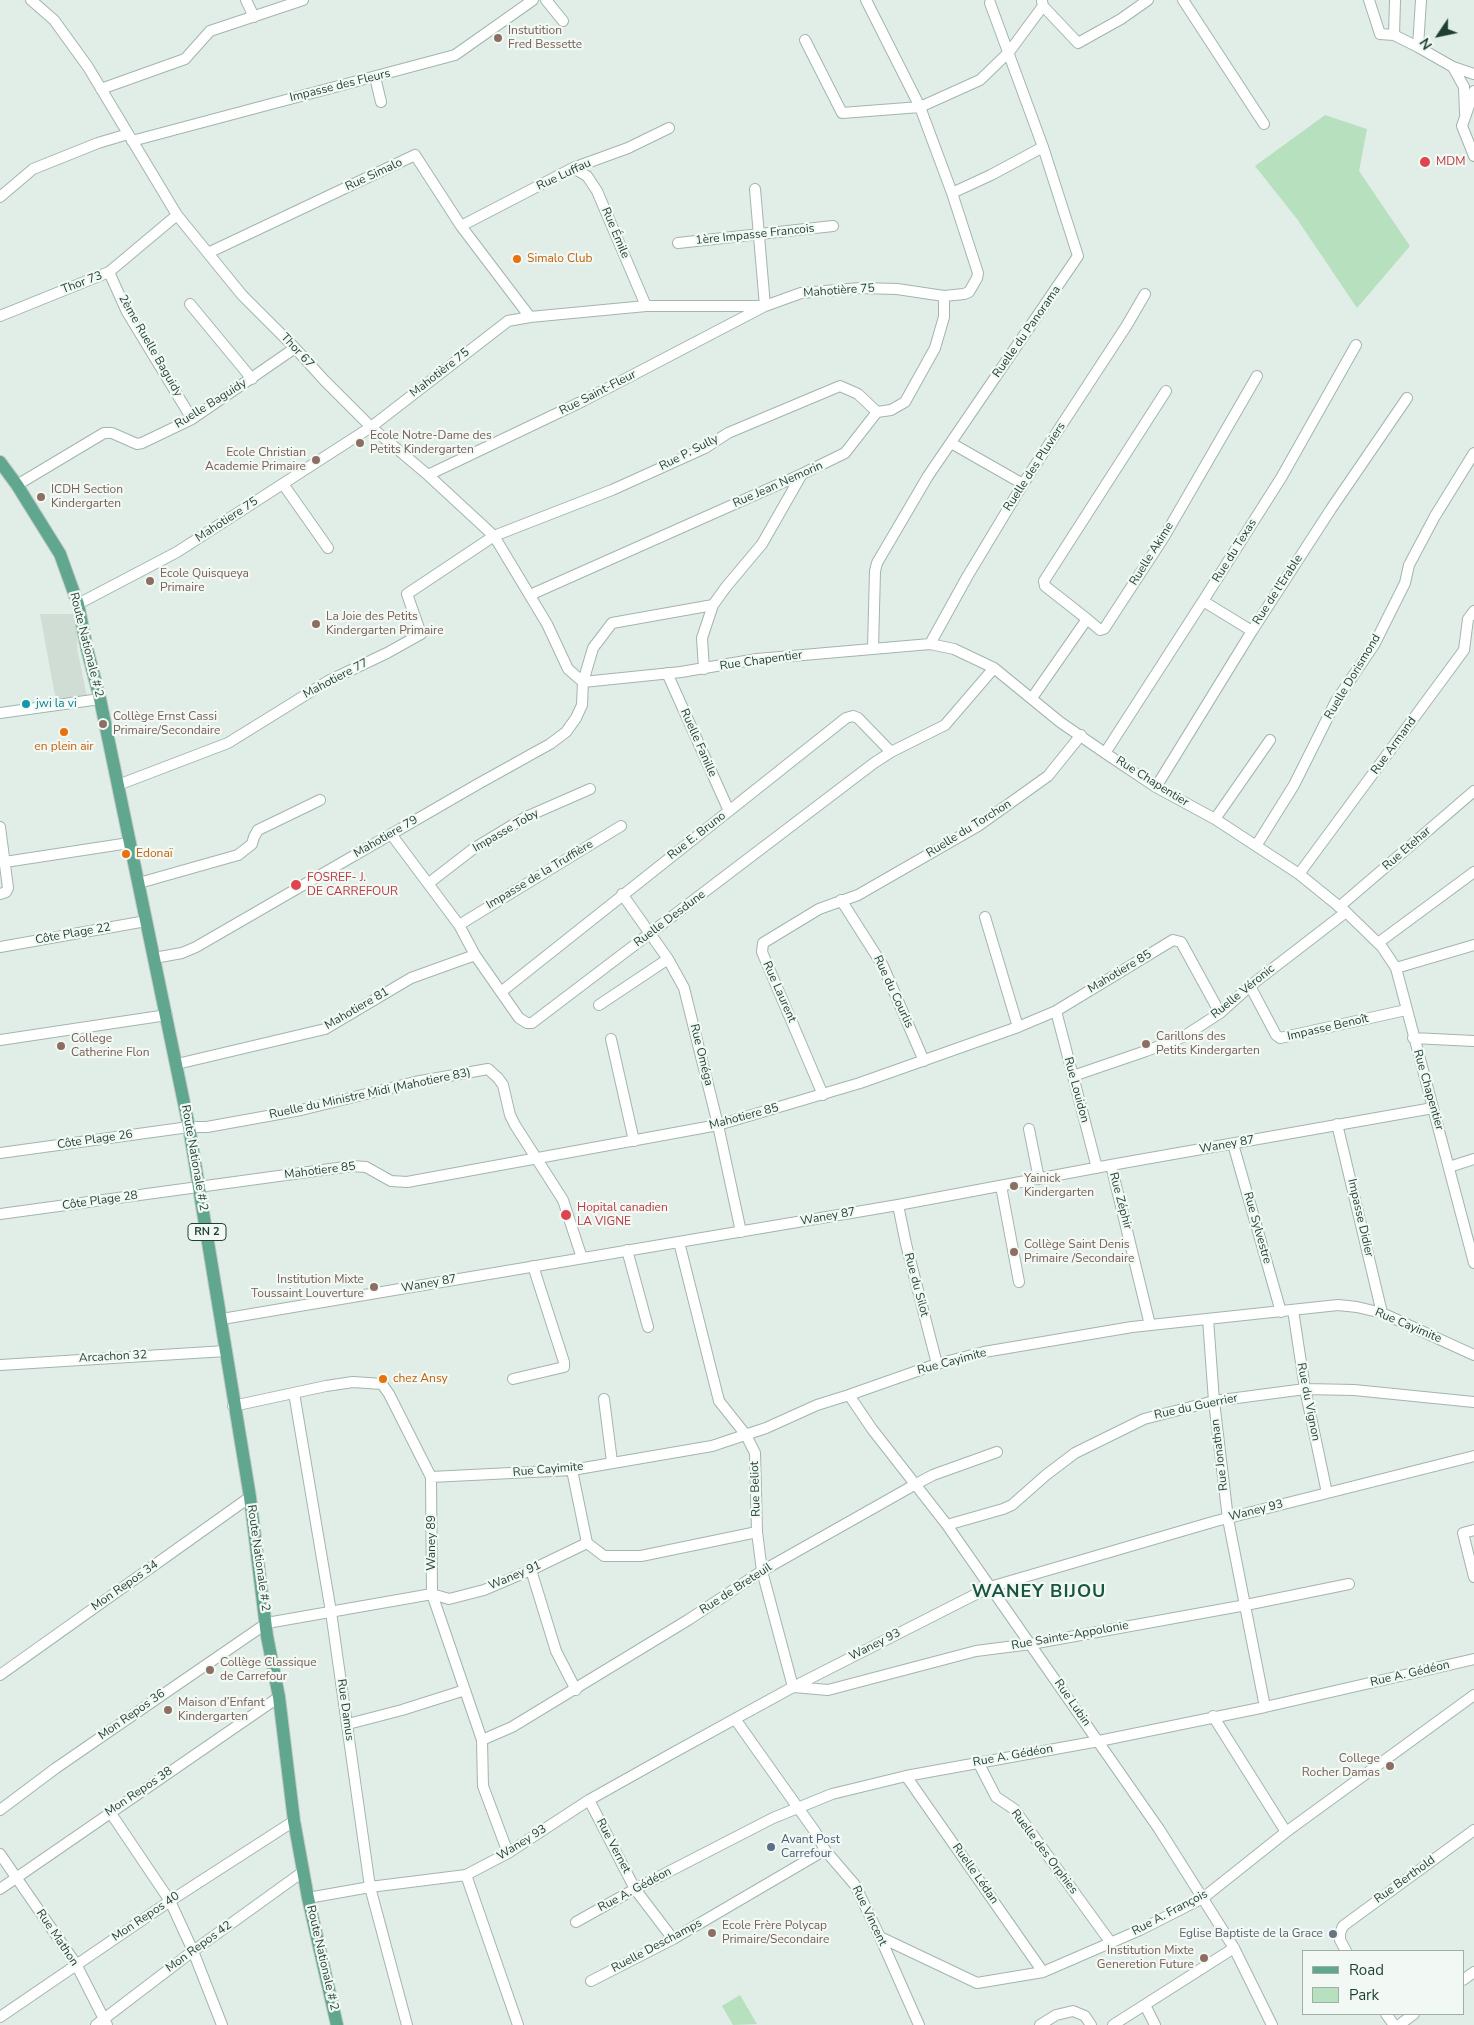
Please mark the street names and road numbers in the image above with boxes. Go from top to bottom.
street label: Impasse des Fleurs [288,67,392,105]
street label: Rue Simalo [343,156,405,194]
street label: Rue Luffau [535,156,593,194]
street label: Rue Émile [598,205,632,261]
street label: 1ère Impasse Francois [695,222,815,248]
street label: Thor 73 [60,269,104,297]
street label: Mahotière 75 [803,281,875,301]
street label: Ruelle du Panorama [990,283,1064,381]
street label: 2ème Ruelle Baguidy [115,293,185,399]
street label: Thor 67 [277,331,317,371]
street label: Mahotière 75 [407,345,473,401]
street label: Rue Saint-Fleur [557,367,639,419]
street label: Ruelle Baguidy [172,376,250,432]
street label: Ruelle des Pluviers [1001,420,1069,514]
street label: Rue P. Sully [657,432,721,474]
street label: Rue Jean Nemorin [731,459,825,511]
street label: Mahotiere 75 [193,494,261,546]
street label: Rue du Texas [1210,517,1260,585]
street label: Ruelle Akime [1127,520,1177,588]
street label: Rue de l'Erable [1250,552,1306,628]
street label: Route Nationale # 2 [66,591,106,699]
street label: Ruelle Dorismond [1322,632,1384,722]
street label: Rue Chapentier [719,648,803,674]
street label: Mahotiere 77 [301,656,371,702]
street label: Ruelle Fanille [676,707,720,779]
street label: Rue Armand [1368,714,1420,778]
street label: Rue Chapentier [1113,754,1191,810]
street label: Ruelle du Torchon [924,797,1014,861]
street label: Impasse Toby [470,806,542,856]
street label: Rue E. Bruno [665,809,729,863]
street label: Mahotiere 79 [351,813,421,861]
street label: Rue Etehar [1380,824,1434,874]
street label: Impasse de la Truffière [484,837,596,913]
street label: Ruelle Desdune [631,887,709,951]
street label: Côte Plage 22 [34,920,112,948]
street label: Mahotiere 85 [1086,947,1154,997]
street label: Rue du Courlis [870,953,916,1031]
street label: Rue Laurent [759,959,799,1025]
street label: Ruelle Véronic [1208,962,1278,1022]
street label: Mahotiere 81 [322,985,392,1033]
street label: Impasse Benoît [1286,1012,1370,1044]
street label: Rue Oméga [686,1022,716,1088]
street label: Rue Chapentier [1410,1048,1446,1132]
street label: Rue Louidon [1060,1056,1092,1124]
street label: Ruelle du Ministre Midi (Mahotiere 83) [268,1066,472,1122]
street label: Mahotiere 85 [708,1101,780,1133]
street label: Route Nationale # 2 [178,1104,210,1212]
street label: Côte Plage 26 [56,1128,134,1152]
street label: Waney 87 [1198,1133,1256,1157]
street label: Mahotiere 85 [284,1159,356,1183]
street label: Rue Zéphir [1105,1171,1135,1231]
street label: Impasse Didier [1344,1177,1376,1259]
street label: Côte Plage 28 [61,1189,139,1213]
street label: Rue Sylvestre [1240,1190,1274,1266]
street label: Waney 87 [799,1205,857,1229]
road number: RN 2 [188,1224,226,1240]
street label: Rue du Silot [901,1251,931,1319]
street label: Waney 87 [400,1272,458,1296]
street label: Rue Cayimite [1373,1306,1443,1346]
street label: Rue Cayimite [916,1346,988,1378]
street label: Arcachon 32 [79,1348,147,1366]
street label: Rue du Vignon [1293,1362,1323,1442]
street label: Rue du Guerrier [1153,1391,1239,1423]
street label: Rue Jonathan [1208,1418,1232,1492]
street label: Rue Cayimite [512,1460,584,1480]
street label: Rue Beliot [748,1461,764,1517]
street label: Waney 93 [1227,1497,1285,1525]
street label: Route Nationale # 2 [243,1504,273,1612]
street label: Waney 89 [425,1515,439,1571]
street label: Mon Repos 34 [89,1558,161,1614]
street label: Waney 91 [487,1558,543,1594]
street label: Rue de Breteuil [697,1560,775,1618]
street label: Rue Sainte-Appolonie [1010,1619,1130,1653]
street label: Waney 93 [847,1626,903,1664]
street label: Rue A. Gédéon [1369,1658,1451,1690]
street label: Rue Lubin [1051,1677,1093,1729]
street label: Rue Damus [334,1678,356,1742]
street label: Mon Repos 36 [96,1687,168,1743]
street label: Rue A. Gédéon [972,1742,1054,1770]
street label: Mon Repos 38 [103,1764,175,1820]
street label: Ruelle des Orphies [1008,1807,1080,1897]
street label: Rue Vernet [593,1816,633,1876]
street label: Waney 93 [495,1822,549,1864]
street label: Ruelle Lédan [949,1841,1001,1907]
street label: Rue Berthold [1372,1853,1438,1907]
street label: Rue A. Gédéon [596,1865,674,1915]
street label: Rue Vincent [848,1884,890,1948]
street label: Rue A. François [1130,1887,1210,1939]
street label: Mon Repos 40 [110,1889,182,1945]
street label: Route Nationale # 2 [303,1904,341,2012]
street label: Rue Mathon [33,1907,81,1969]
street label: Ruelle Deschamps [609,1916,705,1976]
street label: Mon Repos 42 [163,1918,235,1976]

